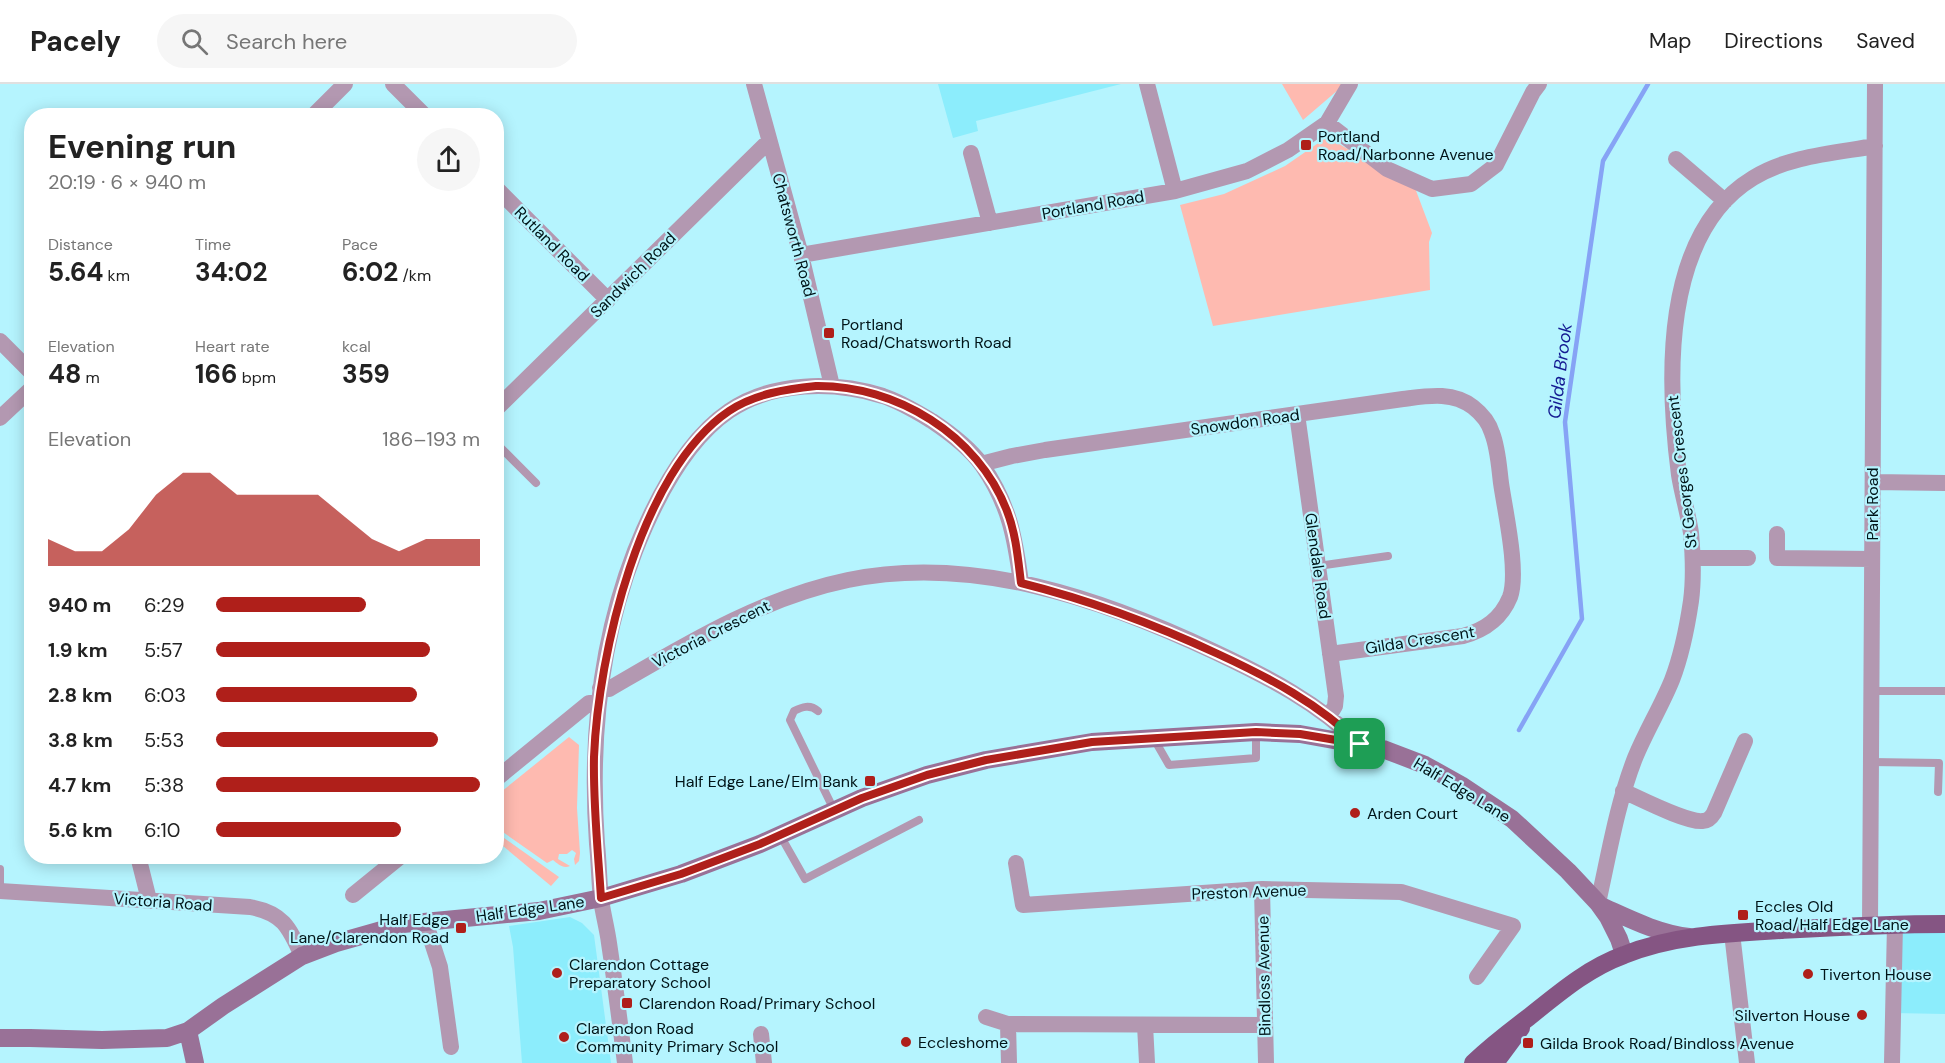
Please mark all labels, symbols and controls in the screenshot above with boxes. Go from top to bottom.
search box [157,14,577,68]
text: Pacely [30,23,121,60]
icon: search [178,25,211,58]
text: Search here [226,27,347,56]
text: Map [1649,27,1691,55]
text: Directions [1724,27,1823,55]
text: Saved [1856,27,1915,55]
text: Evening run [48,125,236,168]
place label: Portland Road/Narbonne Avenue [1318,126,1494,165]
button: share [417,128,480,191]
marker: Portland Road/Narbonne Avenue [1299,138,1313,152]
text: 20:19 · 6 × 940 m [48,169,206,195]
street label: Chatsworth Road [767,171,821,299]
street label: Portland Road [1040,186,1146,224]
street label: Rutland Road [510,202,594,286]
street label: Sandwich Road [586,228,680,322]
text: Distance [48,234,113,255]
text: Time [195,234,231,255]
text: Pace [342,234,378,255]
text: 5.64 [48,255,103,289]
text: 34:02 [195,255,267,289]
text: 6:02 [342,255,398,289]
text: km [103,265,130,286]
text: /km [398,265,431,286]
place label: Portland Road/Chatsworth Road [841,314,1011,353]
water label: Gilda Brook [1542,321,1578,420]
marker: Portland Road/Chatsworth Road [822,326,836,340]
text: Elevation [48,336,115,357]
text: Heart rate [195,336,270,357]
text: kcal [342,336,371,357]
text: 48 [48,357,81,391]
text: 166 [195,357,237,391]
text: 359 [342,357,390,391]
text: m [81,367,100,388]
text: bpm [237,367,276,388]
street label: St Georges Crescent [1662,394,1702,550]
street label: Snowdon Road [1189,404,1301,440]
text: Elevation [48,426,131,452]
text: 186–193 m [382,426,480,452]
street label: Park Road [1862,467,1883,541]
street label: Glendale Road [1300,512,1336,620]
text: 940 m [48,592,111,618]
text: 6:29 [144,592,184,618]
street label: Victoria Crescent [648,595,774,673]
street label: Gilda Crescent [1364,621,1476,659]
text: 1.9 km [48,637,108,663]
text: 5:57 [144,637,183,663]
text: 2.8 km [48,682,112,708]
text: 6:03 [144,682,186,708]
pin [1334,718,1385,769]
text: 3.8 km [48,727,113,753]
text: 5:53 [144,727,184,753]
icon: arrive [1343,727,1376,760]
street label: Half Edge Lane [1410,753,1514,827]
place label: Half Edge Lane/Elm Bank [675,771,858,792]
text: 4.7 km [48,772,111,798]
text: 5:38 [144,772,184,798]
marker: Half Edge Lane/Elm Bank [863,774,877,788]
place label: Arden Court [1367,803,1458,824]
marker: Arden Court [1348,806,1362,820]
text: 5.6 km [48,817,113,843]
text: 6:10 [144,817,181,843]
street label: Preston Avenue [1191,879,1307,905]
street label: Victoria Road [113,888,213,916]
street label: Half Edge Lane [474,891,586,927]
place label: Eccles Old Road/Half Edge Lane [1755,896,1909,935]
marker: Eccles Old Road/Half Edge Lane [1736,908,1750,922]
place label: Half Edge Lane/Clarendon Road [290,909,449,948]
street label: Bindloss Avenue [1252,916,1276,1036]
marker: Half Edge Lane/Clarendon Road [454,921,468,935]
place label: Clarendon Cottage Preparatory School [569,954,711,993]
place label: Tiverton House [1820,964,1932,985]
marker: Clarendon Cottage Preparatory School [550,966,564,980]
marker: Tiverton House [1801,967,1815,981]
place label: Clarendon Road/Primary School [639,993,875,1014]
marker: Clarendon Road/Primary School [620,996,634,1010]
place label: Silverton House [1735,1005,1850,1026]
marker: Silverton House [1855,1008,1869,1022]
place label: Clarendon Road Community Primary School [576,1018,778,1057]
marker: Clarendon Road Community Primary School [557,1030,571,1044]
place label: Eccleshome [918,1032,1008,1053]
place label: Gilda Brook Road/Bindloss Avenue [1540,1033,1794,1054]
marker: Eccleshome [899,1035,913,1049]
marker: Gilda Brook Road/Bindloss Avenue [1521,1036,1535,1050]

